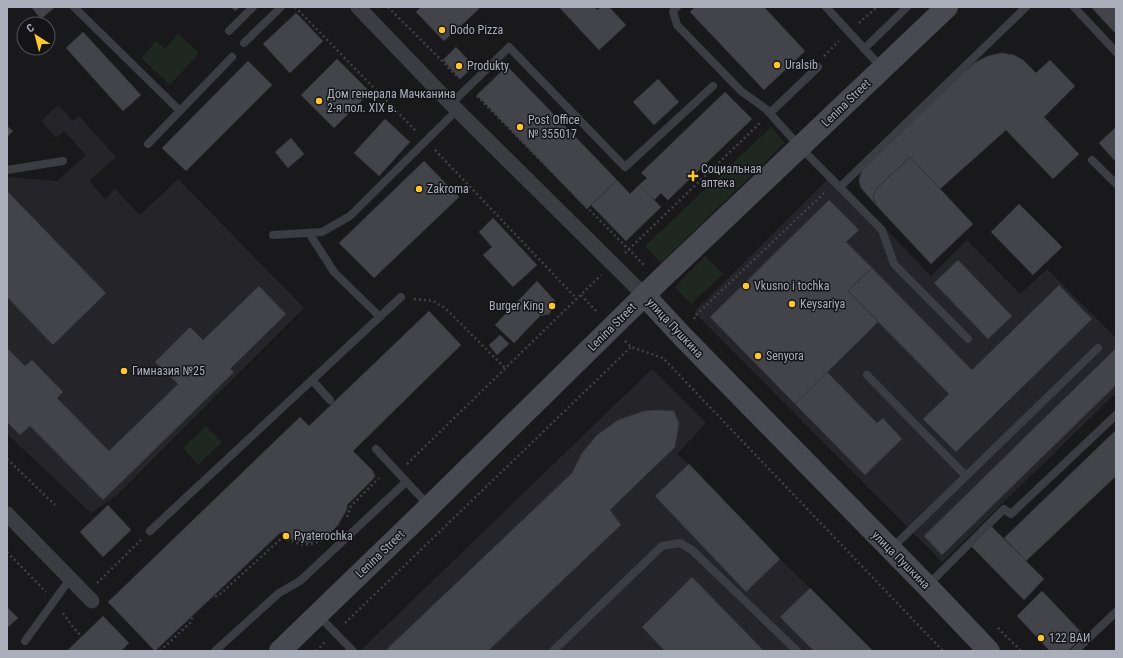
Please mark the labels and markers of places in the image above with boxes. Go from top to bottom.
place label: Dodo Pizza [450,23,504,37]
marker: Dodo Pizza [437,25,447,35]
place label: Uralsib [785,58,818,72]
place label: Produkty [467,59,509,73]
marker: Uralsib [772,60,782,70]
marker: Produkty [454,61,464,71]
place label: Дом генерала Мачканина 2-я пол. XIX в. [327,87,456,115]
marker: Дом генерала Мачканина 2-я пол. XIX в. [314,96,324,106]
place label: Post Office № 355017 [528,113,580,141]
marker: Post Office № 355017 [515,122,525,132]
place label: Социальная аптека [701,162,762,190]
marker: Социальная аптека [688,171,698,181]
place label: Zakroma [427,182,469,196]
marker: Zakroma [414,184,424,194]
place label: Vkusno i tochka [754,279,830,293]
marker: Vkusno i tochka [741,281,751,291]
place label: Keysariya [800,297,845,311]
place label: Burger King [489,299,544,313]
marker: Keysariya [787,299,797,309]
marker: Burger King [547,301,557,311]
place label: Senyora [766,349,804,363]
marker: Senyora [753,351,763,361]
place label: Гимназия №25 [132,364,205,378]
marker: Гимназия №25 [119,366,129,376]
place label: Pyaterochka [294,529,353,543]
marker: Pyaterochka [281,531,291,541]
place label: 122 ВАИ [1049,631,1090,645]
marker: 122 ВАИ [1036,633,1046,643]

